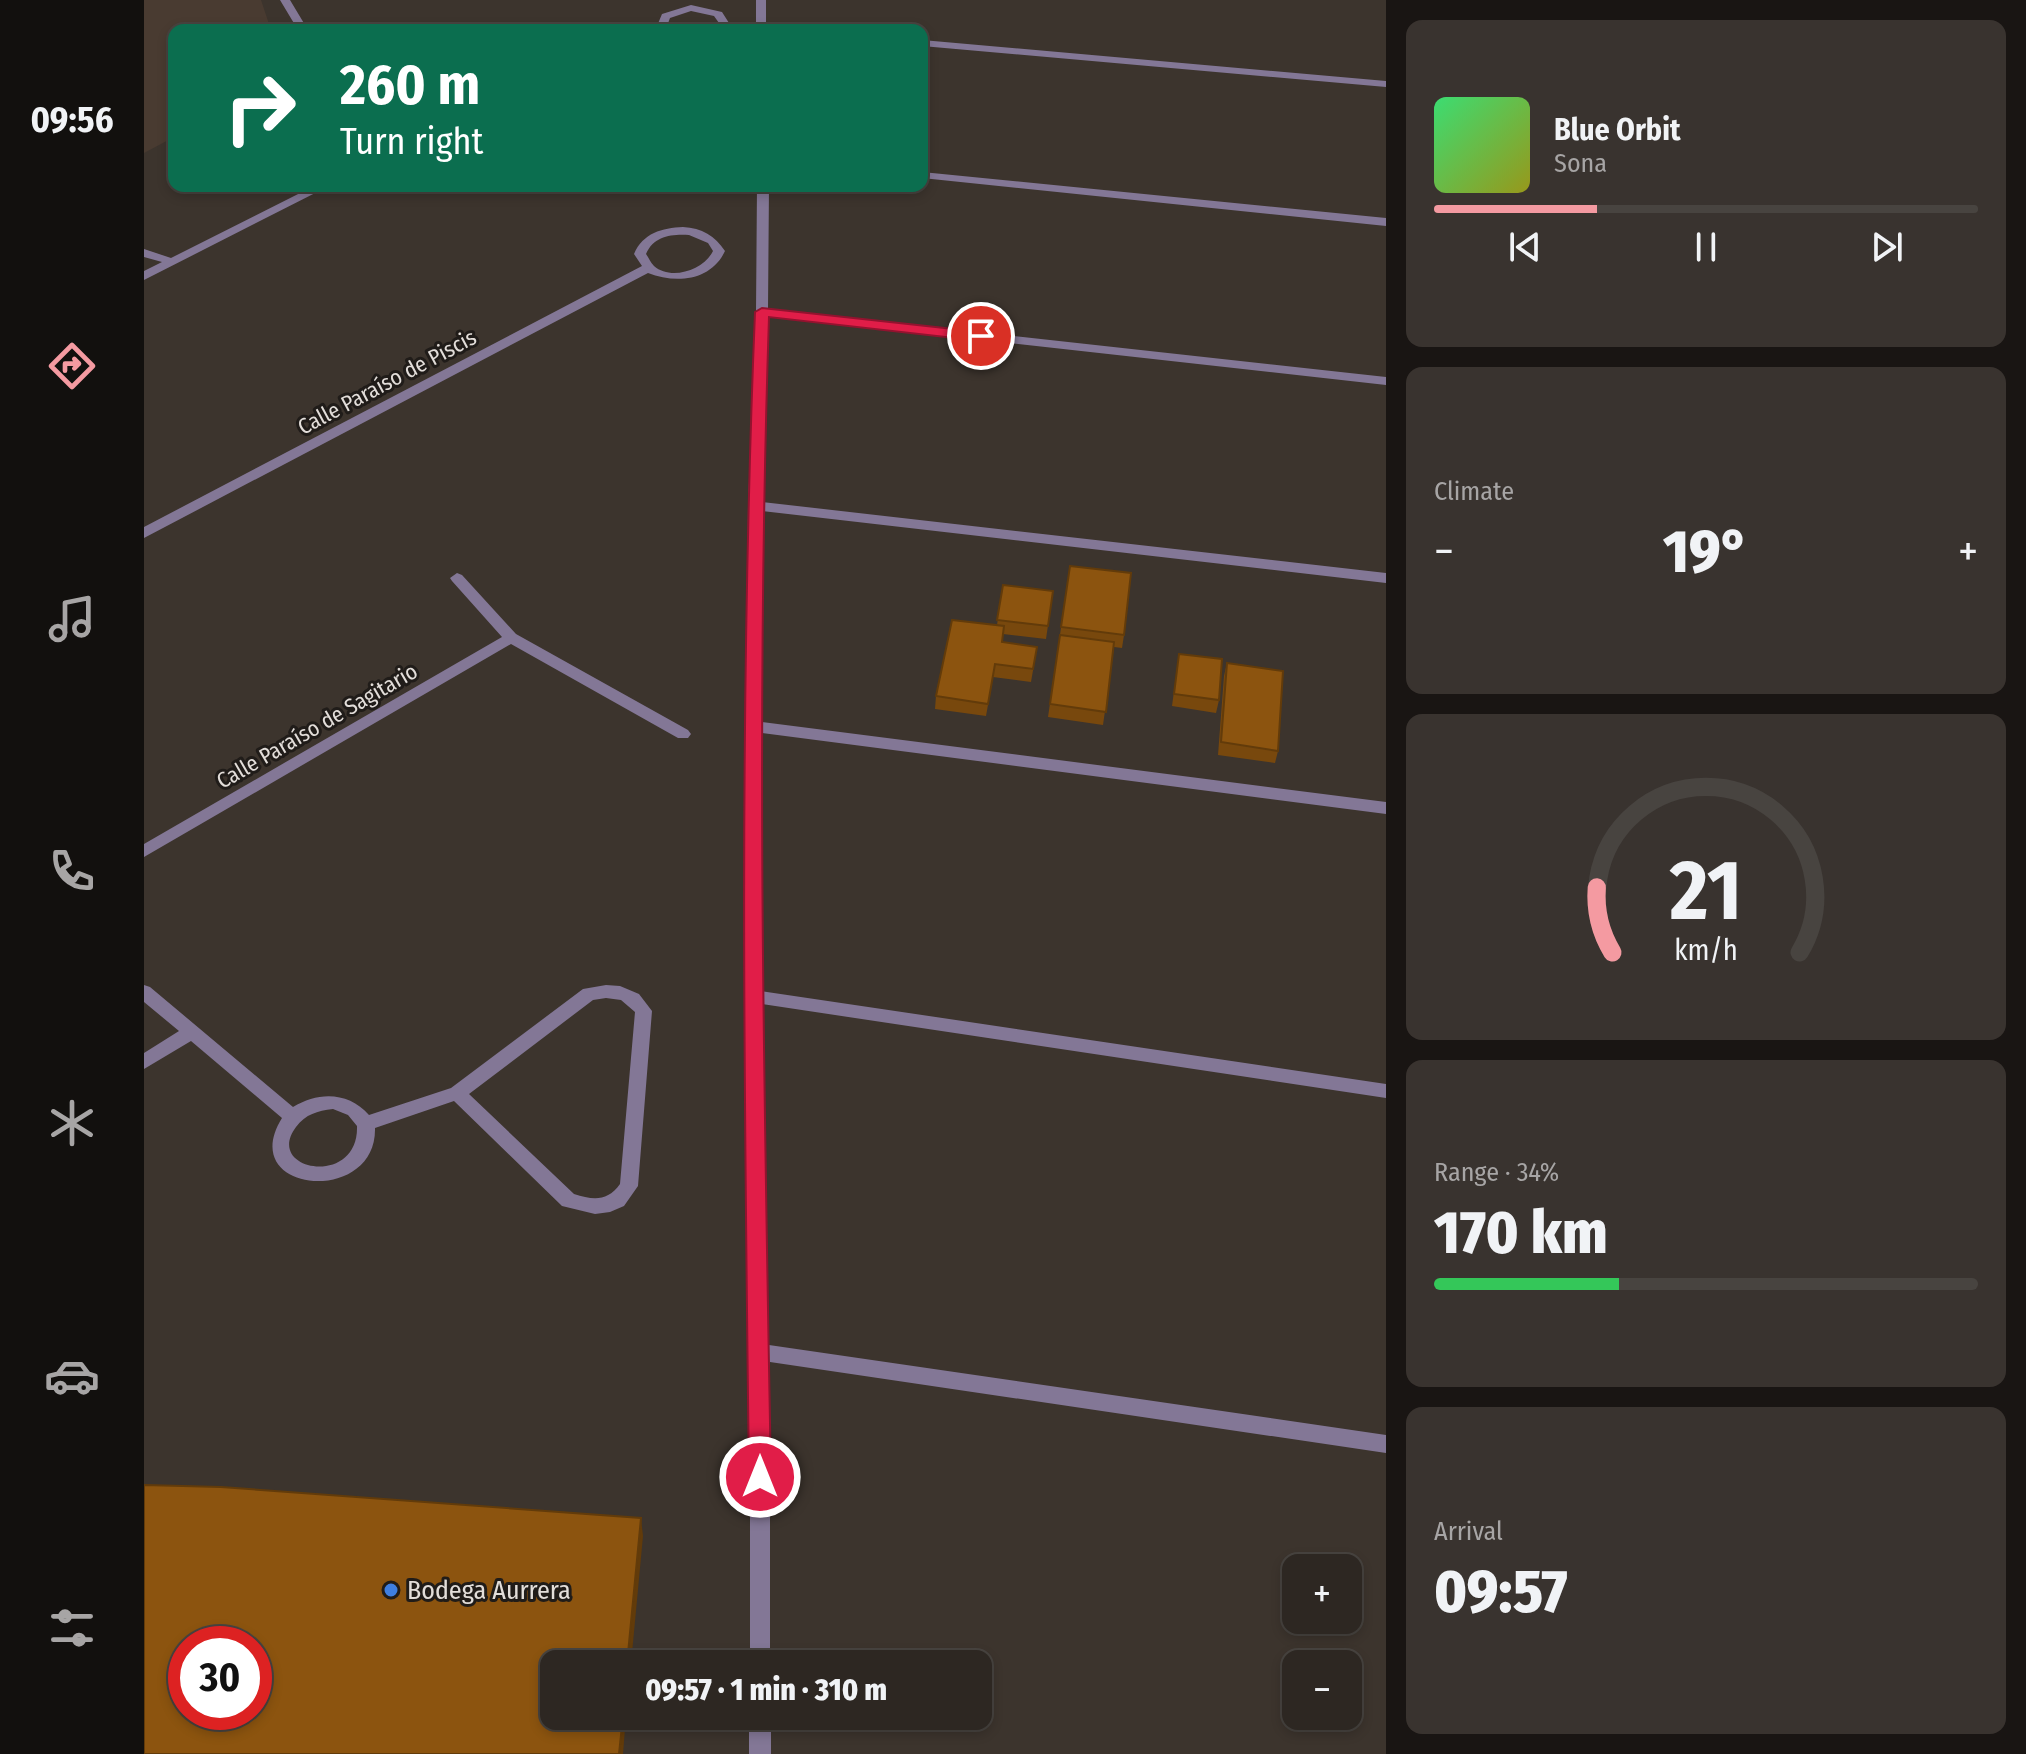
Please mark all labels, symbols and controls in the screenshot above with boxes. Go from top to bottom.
text: 260 m [340,52,480,119]
icon: right [208,56,312,160]
text: 09:56 [30,98,114,142]
text: Blue Orbit [1554,112,1680,148]
text: Turn right [340,120,483,164]
text: Sona [1554,148,1607,179]
icon: previous [1503,225,1547,269]
icon: pause [1684,225,1728,269]
icon: next [1865,225,1909,269]
pin [947,302,1015,370]
icon: arrive [959,314,1003,358]
street label: Calle Paraíso de Piscis [293,324,481,440]
icon: directions [44,338,100,394]
text: Climate [1434,476,1514,507]
text: 19° [1663,516,1749,588]
text: − [1434,525,1454,578]
text: + [1958,525,1978,578]
icon: music [44,591,100,647]
street label: Calle Paraíso de Sagitario [212,657,422,795]
text: 21 [1669,841,1742,941]
icon: phone [44,843,100,899]
text: km/h [1674,933,1738,968]
icon: climate [44,1095,100,1151]
text: Range · 34% [1434,1157,1559,1188]
text: 170 km [1434,1197,1608,1269]
icon: car [44,1348,100,1404]
position arrow [718,1435,802,1519]
text: Arrival [1434,1516,1503,1547]
map controls [1282,1554,1362,1730]
button: + [1282,1554,1362,1634]
text: 09:57 [1434,1556,1568,1628]
place label: Bodega Aurrera [407,1575,571,1606]
marker: Bodega Aurrera [382,1581,400,1599]
icon: filters [44,1600,100,1656]
speed limit sign: 30 [168,1626,272,1730]
button: − [1282,1650,1362,1730]
text: 09:57 · 1 min · 310 m [645,1672,887,1708]

